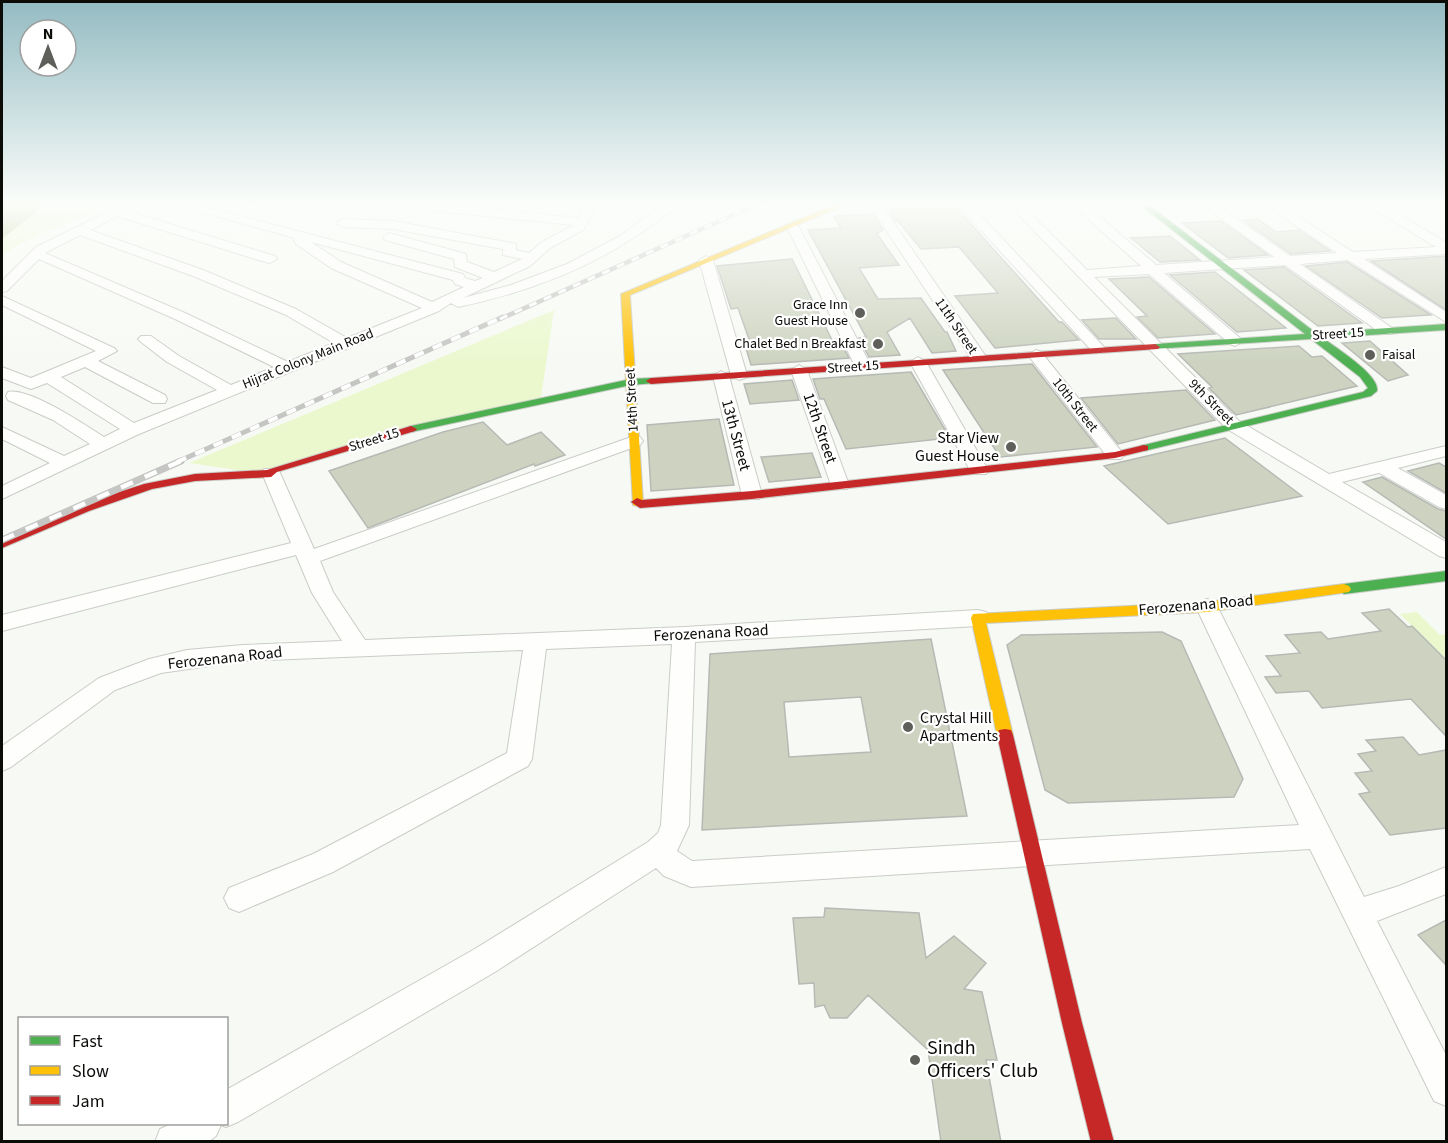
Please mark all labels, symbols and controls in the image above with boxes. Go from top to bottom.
north arrow [18,18,78,78]
text: N [43,23,53,45]
street label: 11th Street [930,294,982,358]
place label: Grace Inn Guest House [775,295,848,331]
marker: Grace Inn Guest House [853,306,867,320]
street label: Street 15 [1311,322,1365,346]
street label: Hijrat Colony Main Road [239,324,377,394]
place label: Chalet Bed n Breakfast [734,334,866,354]
marker: Chalet Bed n Breakfast [871,337,885,351]
place label: Faisal [1382,345,1416,365]
marker: Faisal [1363,348,1377,362]
street label: Street 15 [826,355,880,379]
street label: 14th Street [620,367,644,433]
street label: 10th Street [1047,374,1103,437]
street label: 9th Street [1184,375,1238,429]
street label: 12th Street [798,390,843,467]
street label: 13th Street [716,397,756,474]
street label: Street 15 [346,423,402,457]
place label: Star View Guest House [915,427,999,467]
marker: Star View Guest House [1004,440,1018,454]
street label: Ferozenana Road [1138,589,1254,621]
street label: Ferozenana Road [653,619,769,647]
street label: Ferozenana Road [166,641,284,675]
place label: Crystal Hill Apartments [920,707,999,747]
marker: Crystal Hill Apartments [901,720,915,734]
legend [18,1017,228,1125]
text: Fast [72,1029,103,1054]
place label: Sindh Officers' Club [927,1034,1038,1085]
marker: Sindh Officers' Club [908,1053,922,1067]
text: Slow [72,1059,109,1084]
text: Jam [72,1089,105,1114]

